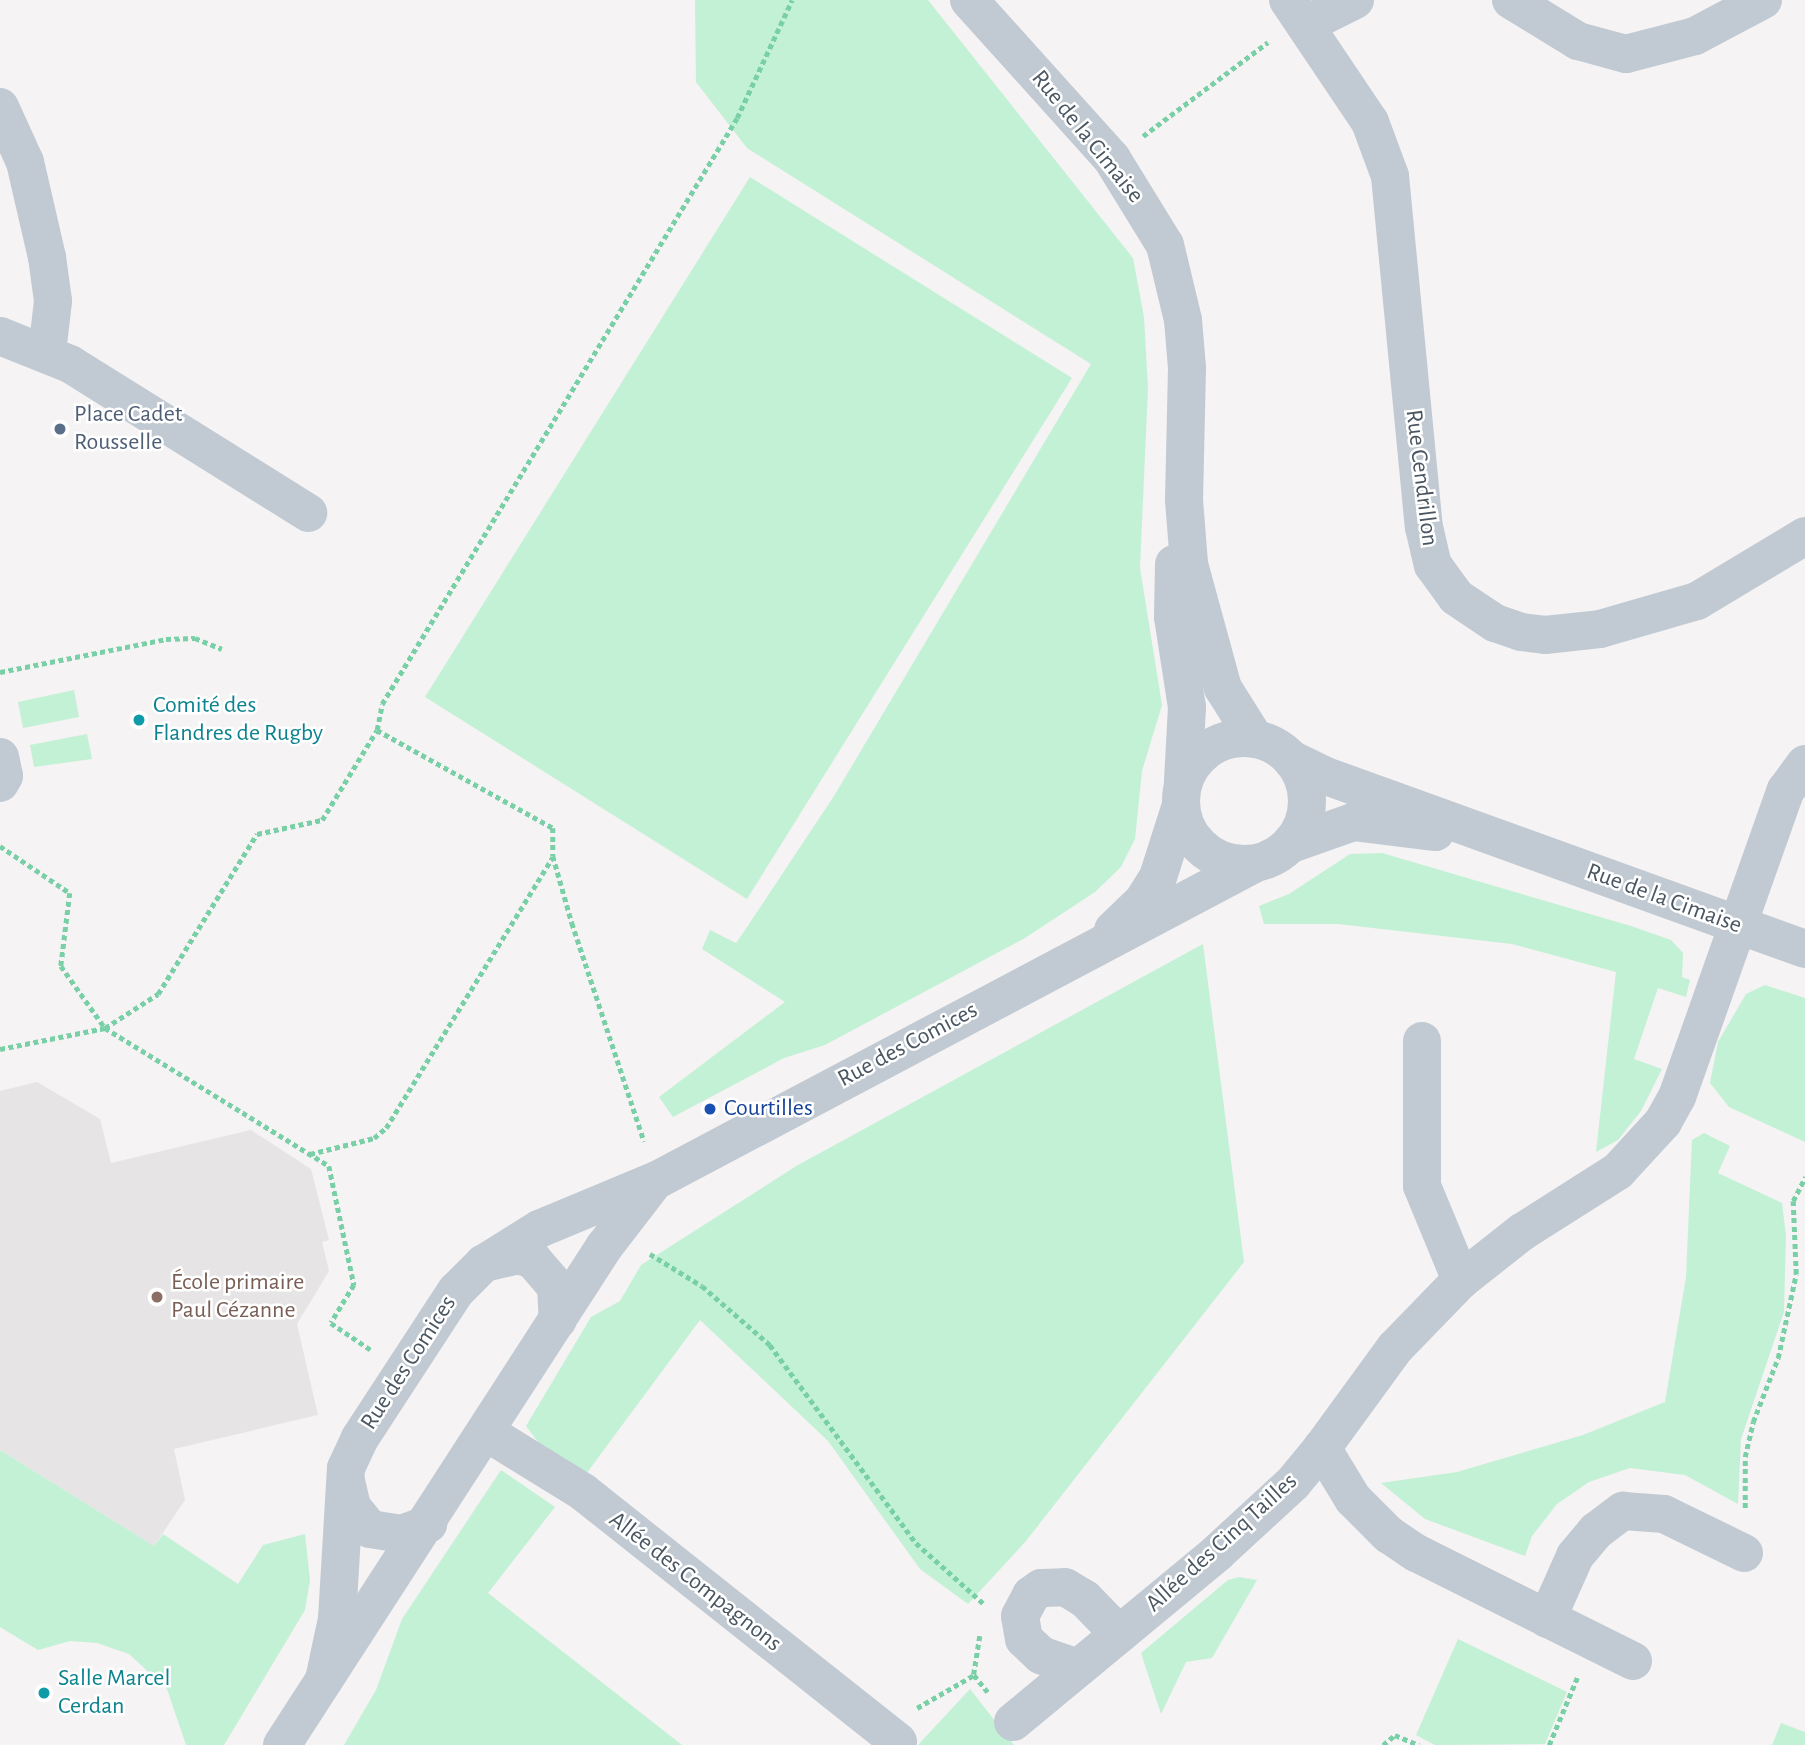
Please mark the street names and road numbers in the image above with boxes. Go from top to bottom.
street label: Rue de la Cimaise [1025,65,1149,209]
street label: Rue Cendrillon [1398,408,1444,548]
street label: Rue de la Cimaise [1583,858,1745,940]
street label: Rue des Comices [833,996,983,1094]
street label: Rue des Comices [355,1291,463,1435]
street label: Allée des Cinq Tailles [1140,1467,1304,1619]
street label: Allée des Compagnons [603,1506,787,1658]

